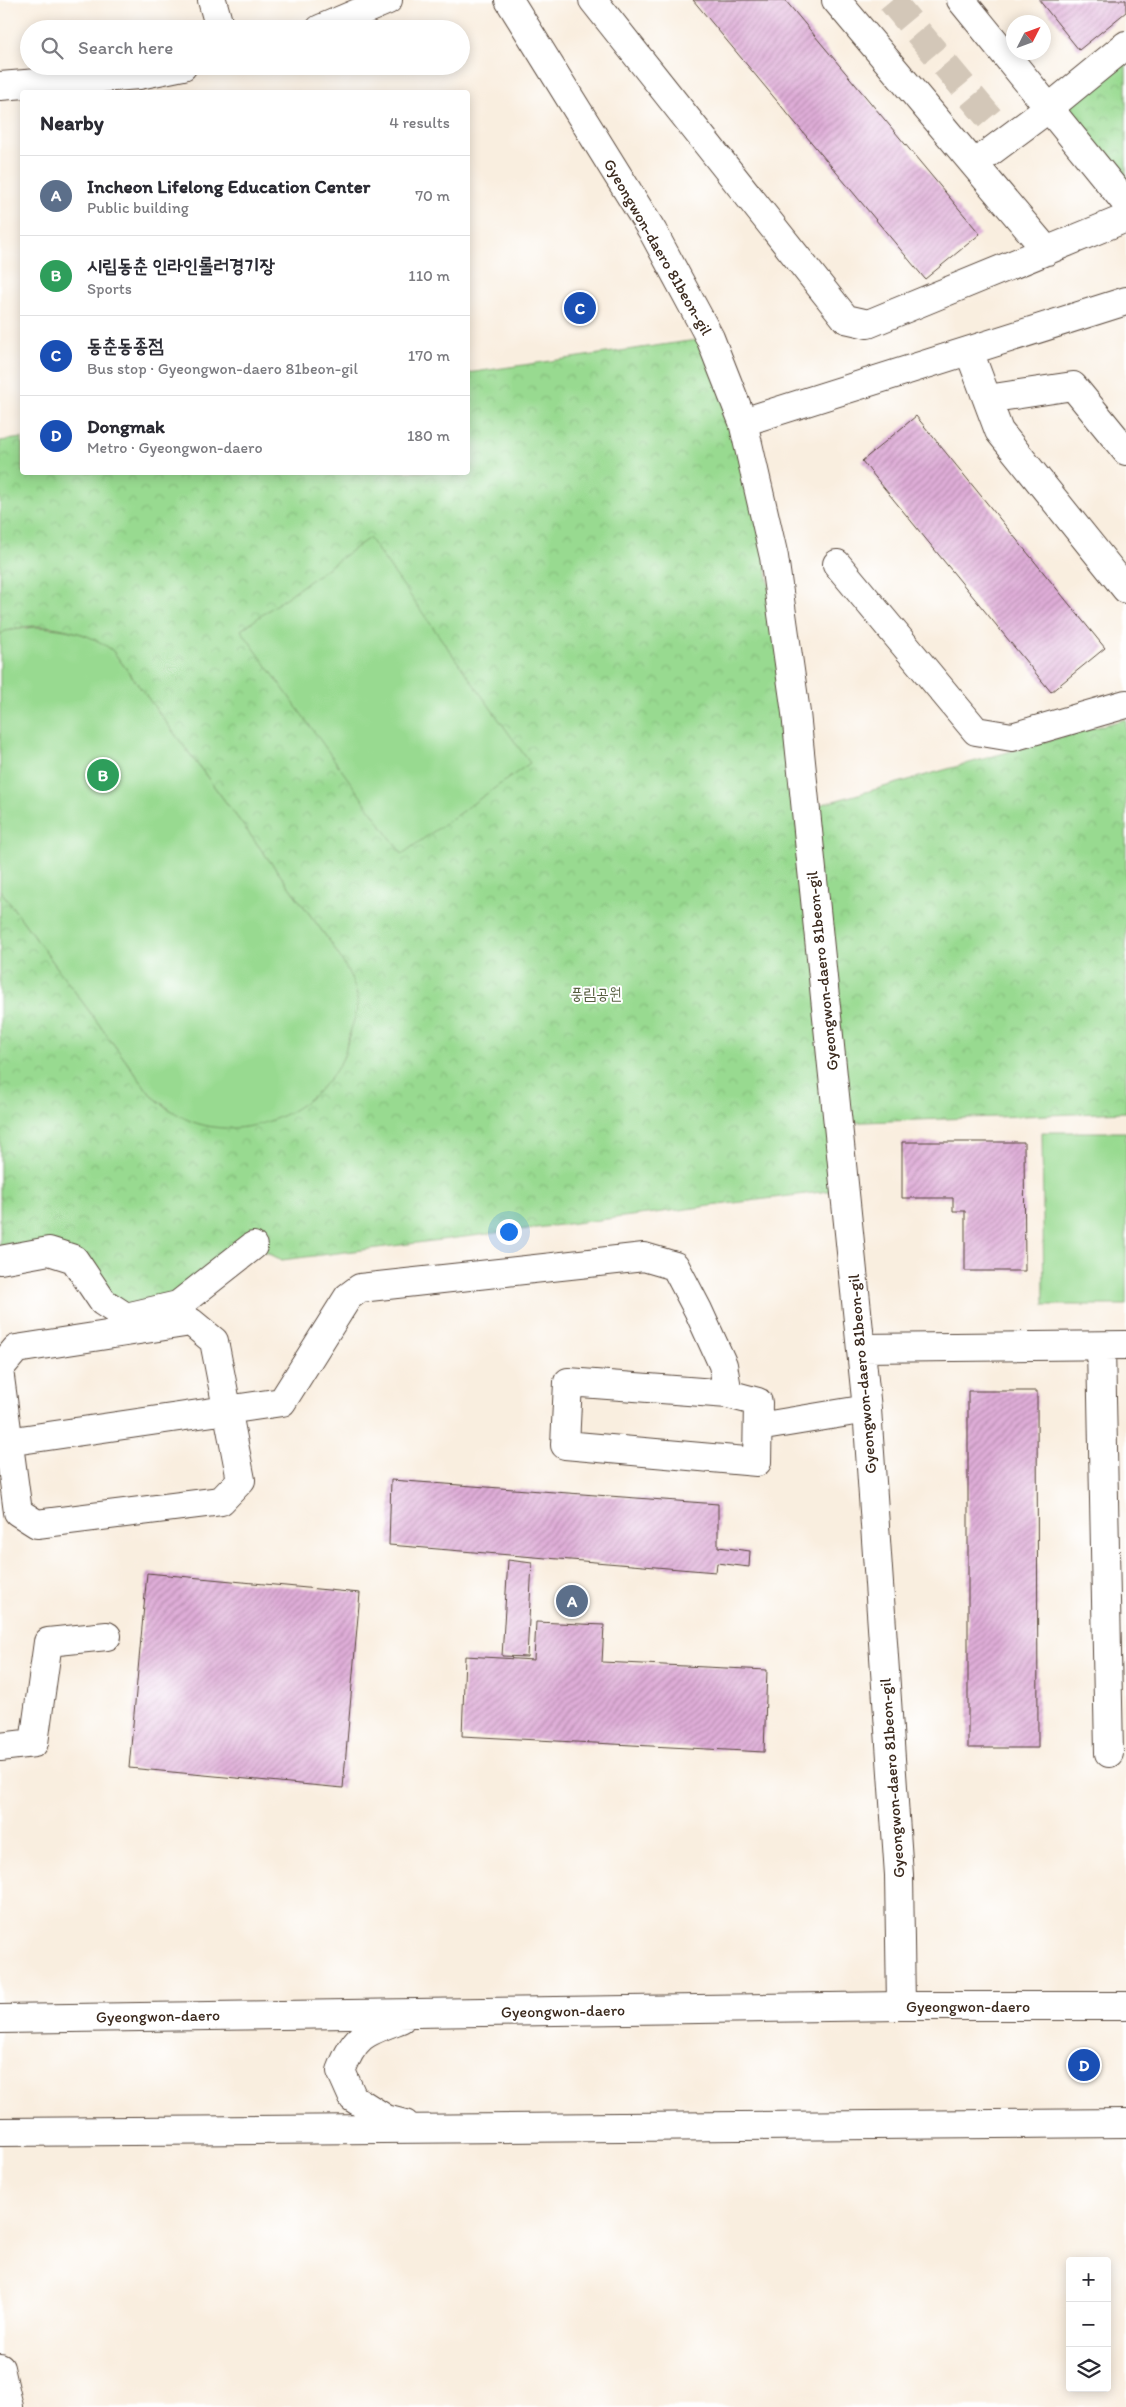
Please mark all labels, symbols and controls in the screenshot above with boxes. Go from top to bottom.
north arrow [1006,15,1051,60]
search box [20,20,470,75]
icon: search [38,34,66,62]
text: Search here [78,36,173,59]
text: Nearby [40,110,104,135]
text: 4 results [389,113,450,132]
street label: Gyeongwon-daero 81beon-gil [600,156,717,339]
text: Incheon Lifelong Education Center [87,175,370,198]
text: A [51,186,61,205]
text: 70 m [415,186,450,205]
text: Public building [87,198,189,217]
text: 시립동춘 인라인롤러경기장 [87,254,275,277]
text: B [51,266,61,285]
text: 110 m [408,266,450,285]
text: Sports [87,279,132,298]
pin: C [564,289,596,327]
text: 동춘동종점 [87,334,163,357]
text: C [51,346,61,365]
text: 170 m [408,346,450,365]
text: Bus stop · Gyeongwon-daero 81beon-gil [87,359,358,378]
text: Dongmak [87,415,165,438]
text: D [51,426,61,445]
text: 180 m [407,426,450,445]
text: Metro · Gyeongwon-daero [87,438,263,457]
pin: B [87,756,119,794]
street label: Gyeongwon-daero 81beon-gil [802,870,842,1072]
park label: 풍림공원 [570,984,622,1003]
your location [496,1219,522,1245]
street label: Gyeongwon-daero 81beon-gil [844,1273,880,1475]
pin: A [556,1582,588,1620]
street label: Gyeongwon-daero 81beon-gil [876,1677,908,1879]
street label: Gyeongwon-daero [906,1997,1030,2016]
street label: Gyeongwon-daero [501,2000,625,2022]
street label: Gyeongwon-daero [96,2005,220,2027]
pin: D [1068,2046,1100,2084]
map controls [1066,2257,1111,2392]
button: + [1066,2257,1111,2302]
button: − [1066,2302,1111,2347]
button: layers [1066,2347,1111,2392]

